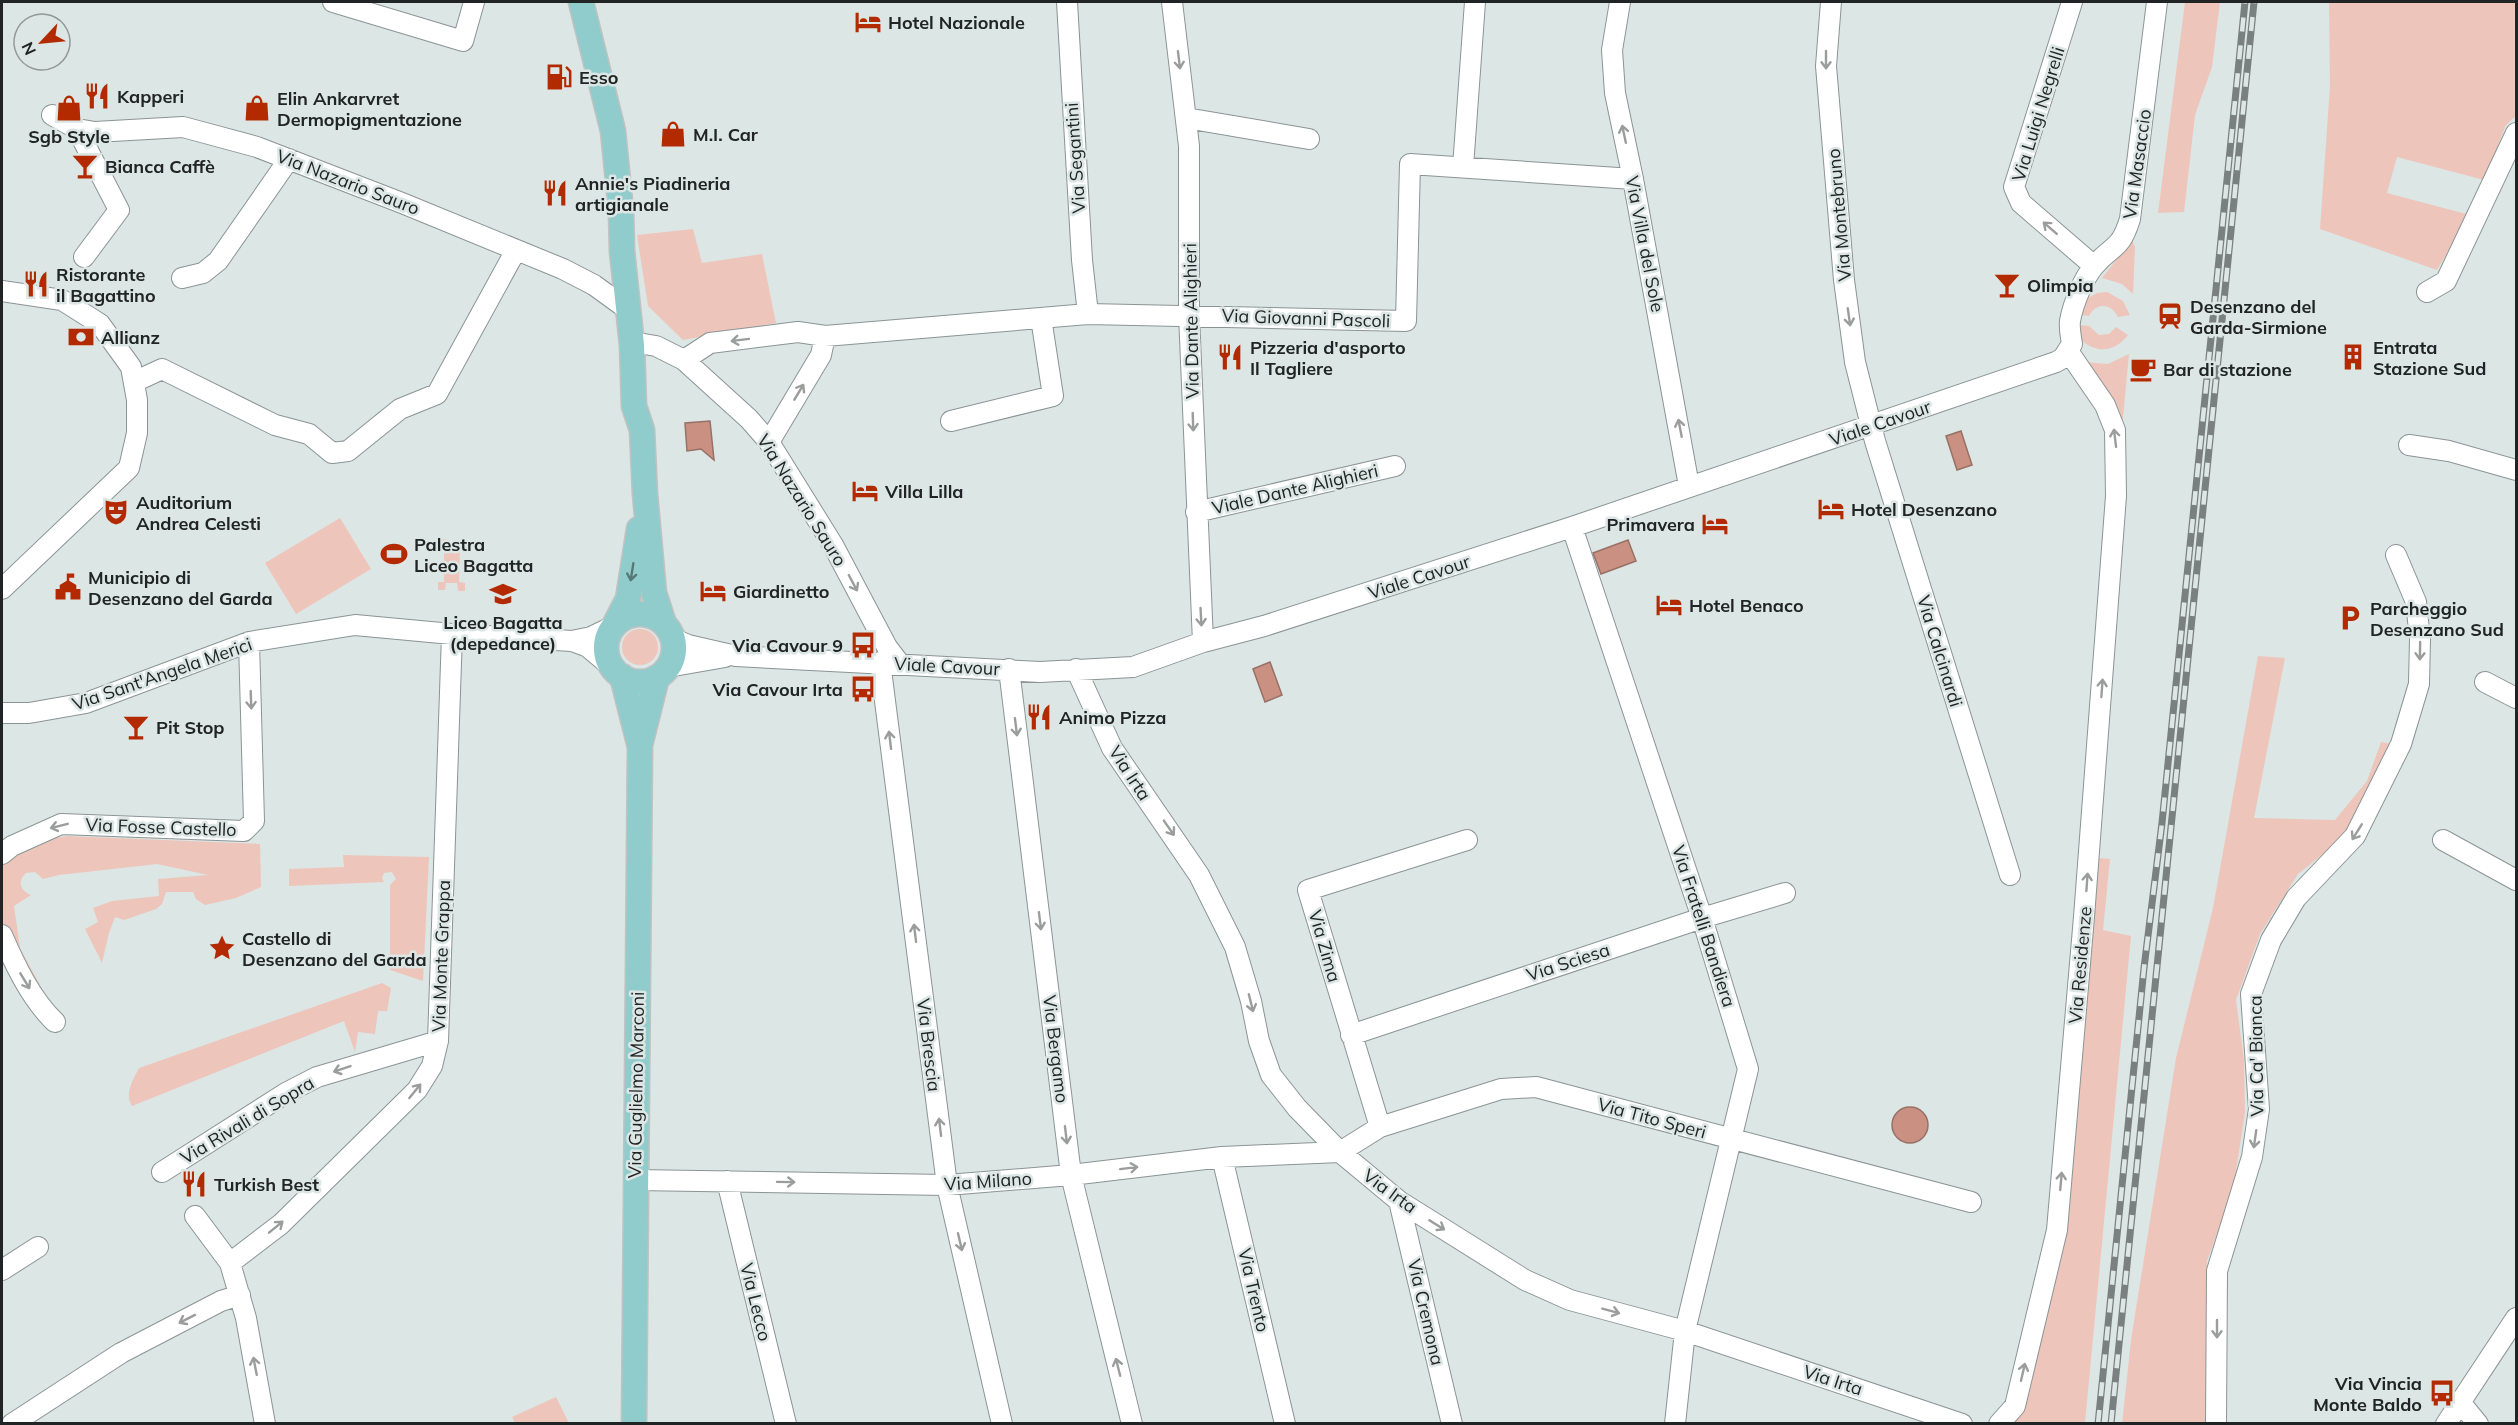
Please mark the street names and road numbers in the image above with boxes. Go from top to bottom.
street label: Via Luigi Negrelli [2007,44,2069,184]
street label: Via Segantini [1060,102,1090,214]
street label: Via Masaccio [2118,108,2156,220]
street label: Via Nazario Sauro [273,144,423,220]
street label: Via Montebruno [1822,148,1856,282]
street label: Via Villa del Sole [1621,174,1669,314]
street label: Via Dante Alighieri [1178,243,1204,399]
street label: Via Giovanni Pascoli [1221,304,1391,332]
street label: Viale Cavour [1826,395,1934,451]
street label: Via Nazario Sauro [752,430,852,570]
street label: Viale Dante Alighieri [1210,459,1380,519]
street label: Viale Cavour [1365,550,1473,604]
street label: Via Calcinardi [1912,592,1968,710]
street label: Via Sant'Angela Merici [69,632,255,716]
street label: Viale Cavour [894,652,1001,680]
street label: Via Irta [1104,741,1156,805]
street label: Via Fosse Castello [85,813,237,841]
street label: Via Fratelli Bandiera [1667,842,1741,1010]
street label: Via Monte Grappa [427,880,455,1032]
street label: Via Residenze [2063,905,2097,1025]
street label: Via Zima [1304,907,1346,985]
street label: Via Sciesa [1523,938,1613,986]
street label: Via Guglielmo Marconi [623,991,649,1179]
street label: Via Bergamo [1038,994,1074,1104]
street label: Via Ca' Bianca [2243,995,2269,1117]
street label: Via Brescia [912,997,946,1093]
street label: Via Rivali di Sopra [176,1071,318,1169]
street label: Via Tito Speri [1595,1092,1709,1144]
street label: Via Irta [1359,1164,1421,1218]
street label: Via Milano [943,1166,1033,1196]
street label: Via Trento [1233,1246,1275,1334]
street label: Via Cremona [1403,1257,1449,1367]
street label: Via Lecco [735,1261,777,1343]
street label: Via Irta [1800,1360,1866,1400]

